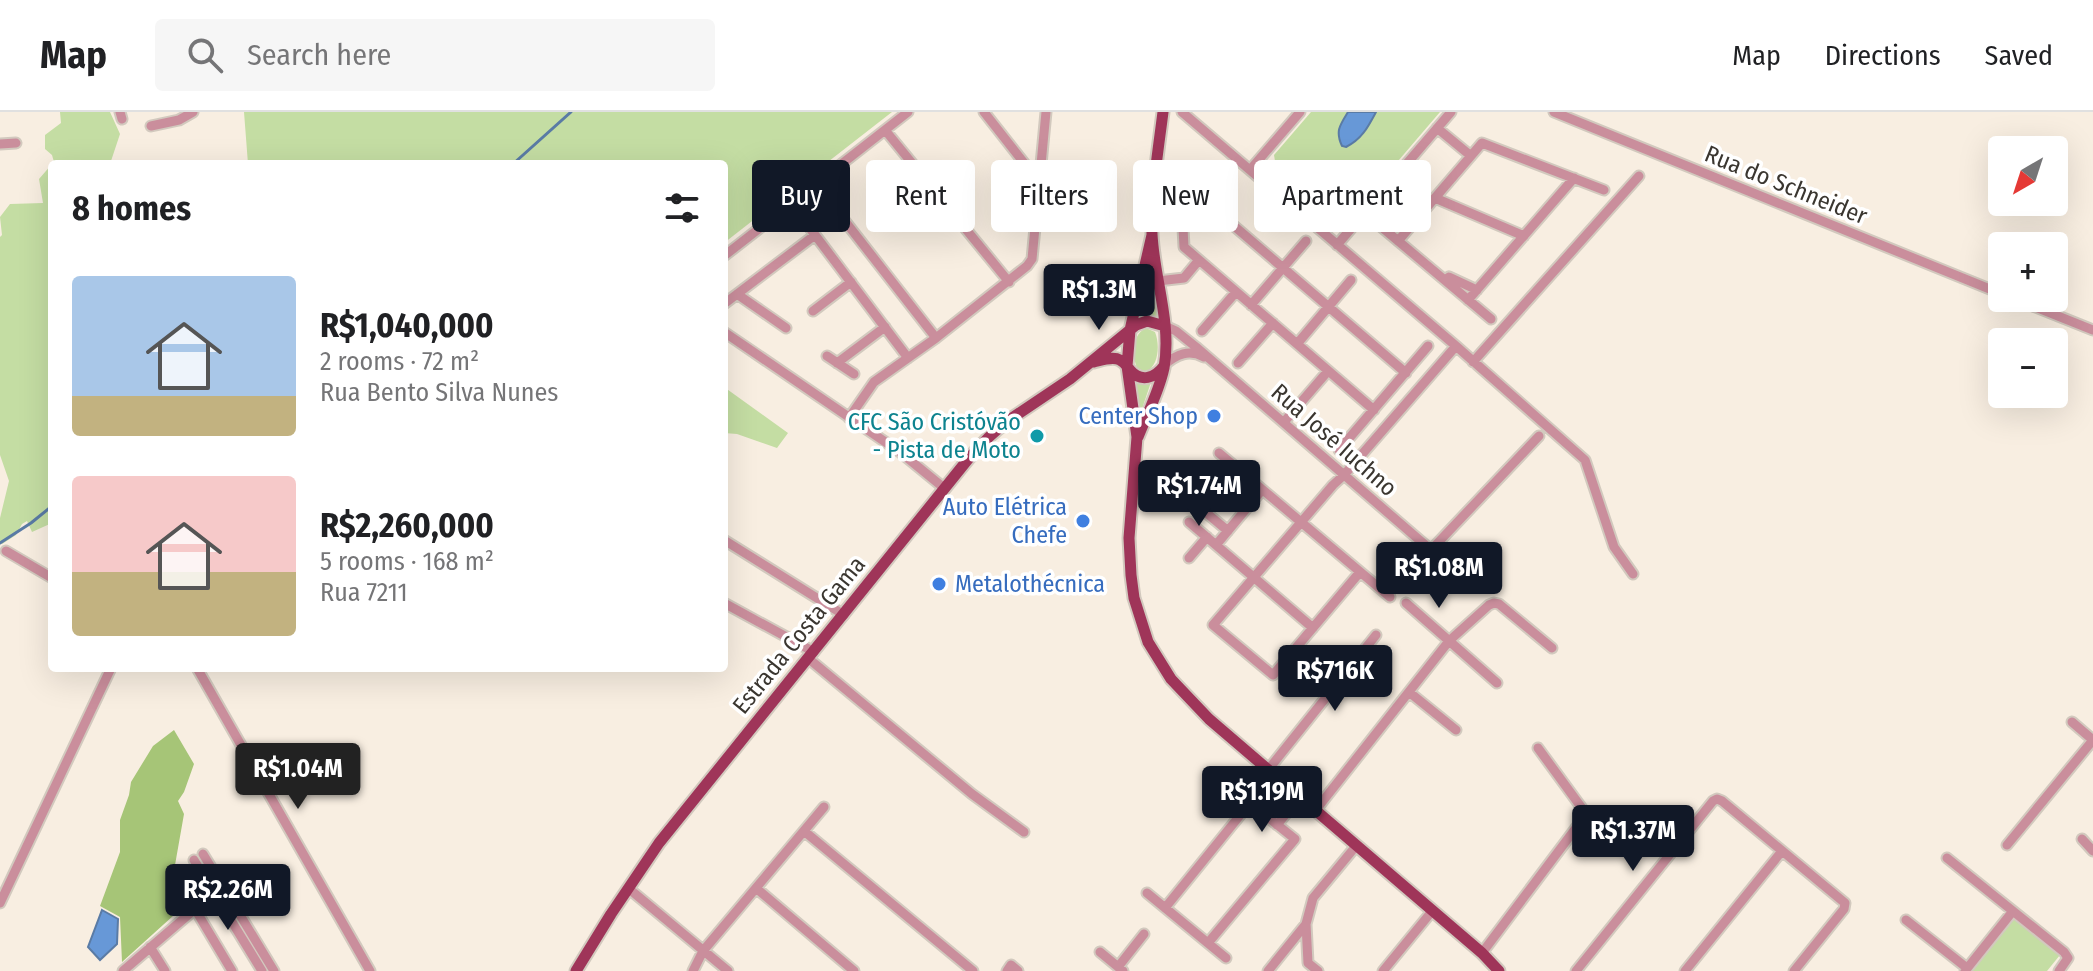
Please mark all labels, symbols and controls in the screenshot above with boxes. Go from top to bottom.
search box [155,19,715,91]
text: Map [40,32,107,78]
icon: search [183,33,227,77]
text: Search here [247,37,391,73]
text: Map [1732,39,1781,72]
text: Directions [1825,39,1941,72]
text: Saved [1985,39,2053,72]
north arrow [1988,136,2068,216]
map controls [1988,136,2068,408]
street label: Rua do Schneider [1701,140,1872,231]
chip: Buy [752,160,850,232]
chip: Rent [866,160,975,232]
chip: Filters [991,160,1117,232]
chip: New [1133,160,1238,232]
chip: Apartment [1254,160,1431,232]
icon: filters [660,186,704,230]
text: 8 homes [72,188,191,229]
button: + [1988,232,2068,312]
pin: R$1.3M [1034,264,1164,332]
text: R$1.3M [1062,274,1136,305]
text: R$1,040,000 [320,305,494,346]
icon: home [136,308,232,404]
button: − [1988,328,2068,408]
text: 2 rooms · 72 m² [320,346,479,377]
text: Rua Bento Silva Nunes [320,377,558,408]
street label: Rua José Iuchno [1266,378,1402,502]
place label: Center Shop [1078,402,1198,430]
marker: Center Shop [1205,407,1223,425]
place label: CFC São Cristóvão - Pista de Moto [848,408,1021,464]
marker: CFC São Cristóvão - Pista de Moto [1028,427,1046,445]
pin: R$1.74M [1125,460,1273,528]
text: R$1.74M [1156,470,1242,501]
place label: Auto Elétrica Chefe [943,493,1067,549]
text: R$2,260,000 [320,505,494,546]
icon: home [136,508,232,604]
marker: Auto Elétrica Chefe [1074,512,1092,530]
pin: R$1.08M [1365,542,1513,610]
text: 5 rooms · 168 m² [320,546,494,577]
street label: Estrada Costa Gama [727,551,871,719]
text: R$1.08M [1394,552,1484,583]
place label: Metalothécnica [955,570,1105,598]
marker: Metalothécnica [930,575,948,593]
text: Rua 7211 [320,577,408,608]
pin: R$716K [1270,645,1400,713]
text: R$716K [1296,655,1374,686]
pin: R$1.04M [224,743,372,811]
text: R$1.04M [253,753,343,784]
pin: R$1.19M [1188,766,1336,834]
text: R$1.19M [1220,776,1304,807]
pin: R$1.37M [1559,805,1707,873]
text: R$1.37M [1590,815,1676,846]
pin: R$2.26M [154,864,302,932]
text: R$2.26M [183,874,273,905]

